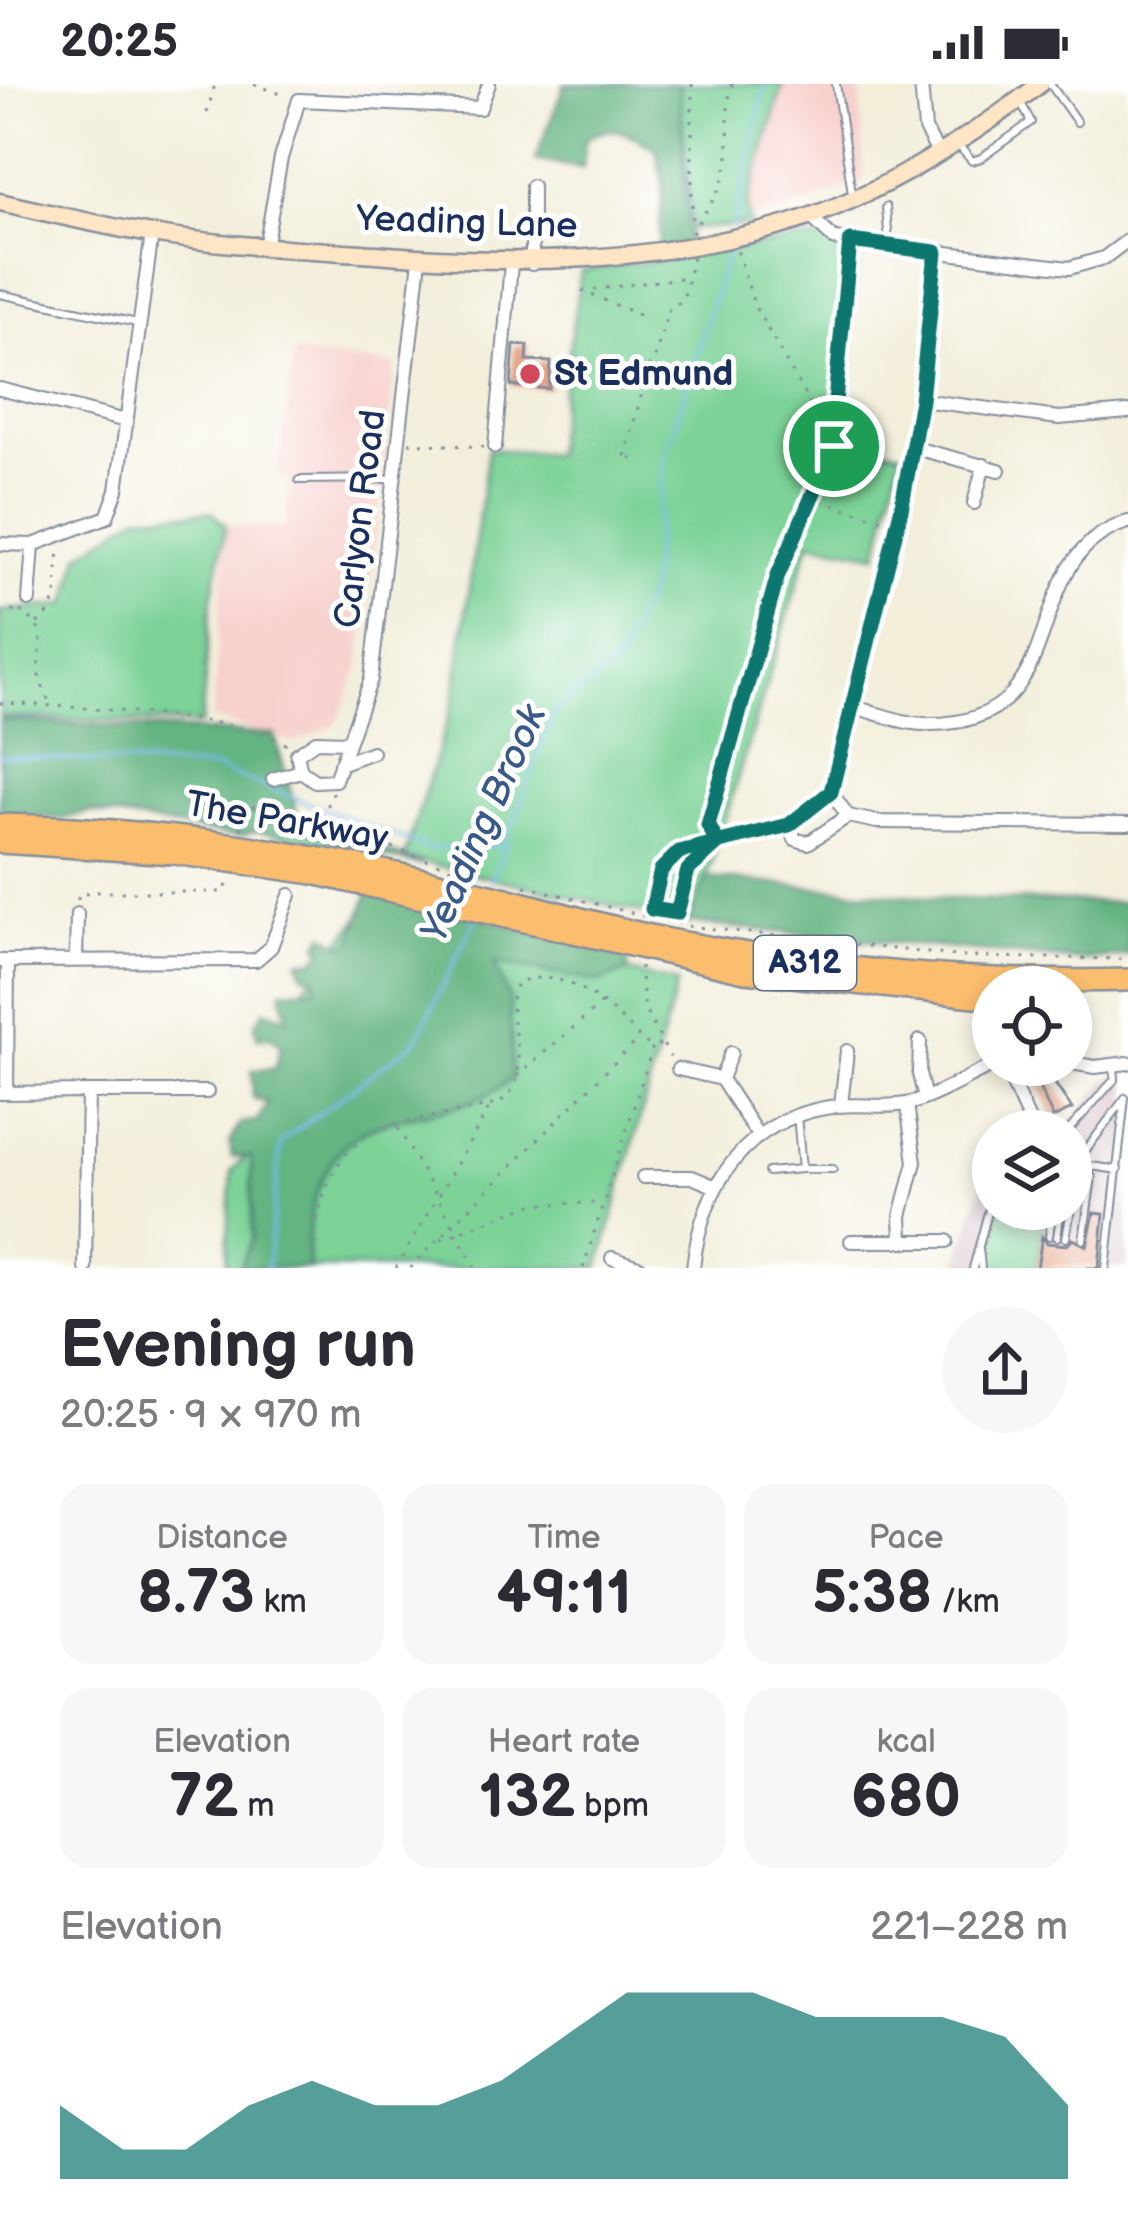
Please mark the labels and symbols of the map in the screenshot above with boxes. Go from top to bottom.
street label: Yeading Lane [355,198,578,248]
place label: St Edmund [554,353,733,396]
marker: St Edmund [517,361,543,387]
pin [783,395,885,497]
street label: Carlyon Road [326,407,396,631]
water label: Yeading Brook [411,697,558,950]
street label: The Parkway [183,783,392,861]
road number: A312 [754,936,856,990]

